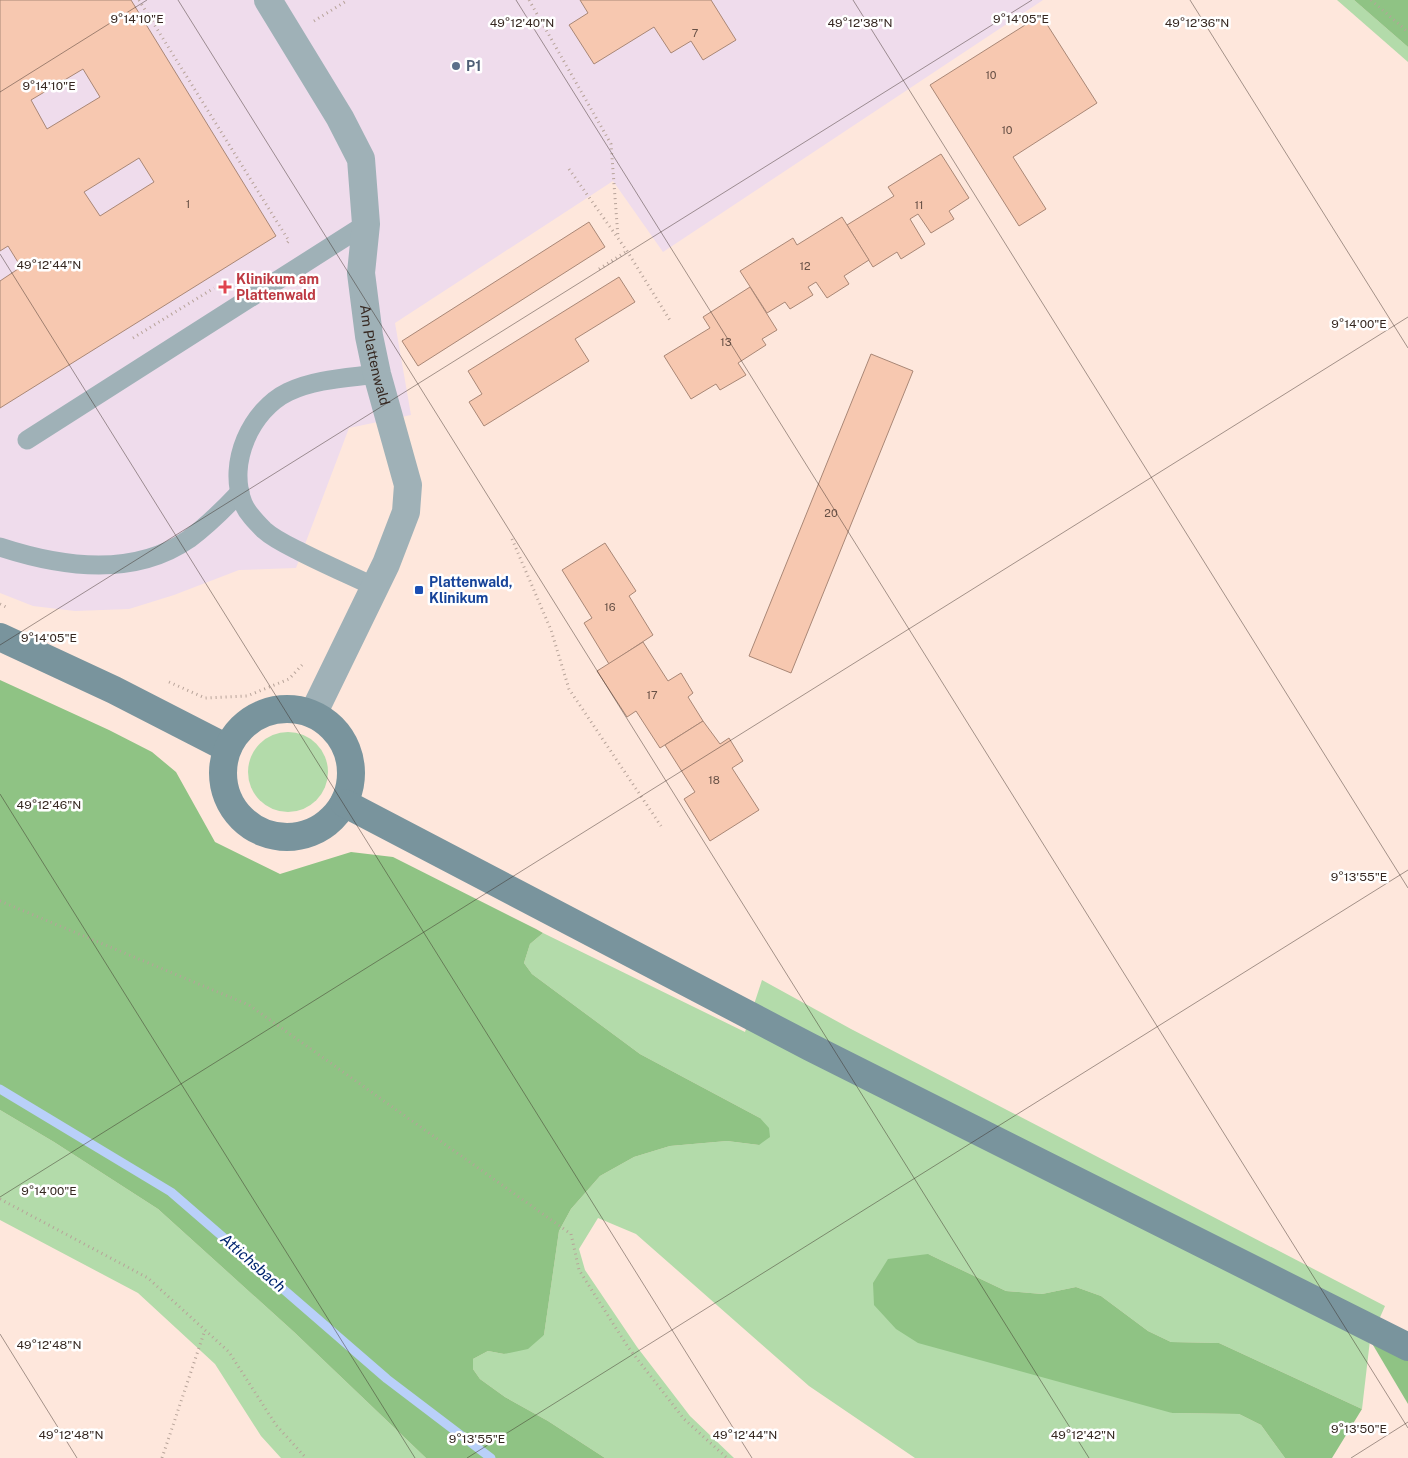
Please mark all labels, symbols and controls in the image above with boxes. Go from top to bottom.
text: 9°14'10"E [110,12,164,26]
text: 9°14'05"E [993,12,1049,26]
text: 49°12'40"N [490,16,554,30]
text: 49°12'38"N [827,16,893,30]
text: 49°12'36"N [1165,16,1229,30]
house number: 7 [692,27,699,39]
place label: P1 [466,58,481,74]
marker: P1 [450,60,462,72]
house number: 10 [985,69,997,81]
text: 9°14'10"E [22,79,76,93]
house number: 10 [1001,124,1013,136]
house number: 1 [186,198,190,210]
house number: 11 [915,199,923,211]
text: 49°12'44"N [17,258,81,272]
house number: 12 [799,260,811,272]
place label: Klinikum am Plattenwald [236,271,319,303]
marker: Klinikum am Plattenwald [218,280,232,294]
street label: Am Plattenwald [357,304,393,407]
text: 9°14'00"E [1331,317,1387,331]
house number: 13 [720,336,732,348]
house number: 20 [824,507,838,519]
place label: Plattenwald, Klinikum [429,574,513,606]
marker: Plattenwald, Klinikum [413,584,425,596]
house number: 16 [604,601,616,613]
text: 9°14'05"E [21,631,77,645]
house number: 17 [646,689,658,701]
house number: 18 [708,774,720,786]
text: 49°12'46"N [17,798,81,812]
text: 9°13'55"E [1331,870,1387,884]
text: 9°14'00"E [21,1184,77,1198]
water label: Attichsbach [218,1230,289,1295]
text: 49°12'48"N [16,1338,82,1352]
text: 9°13'50"E [1331,1422,1387,1436]
text: 49°12'48"N [38,1428,104,1442]
text: 49°12'44"N [713,1428,777,1442]
text: 49°12'42"N [1051,1428,1115,1442]
text: 9°13'55"E [449,1432,505,1446]

